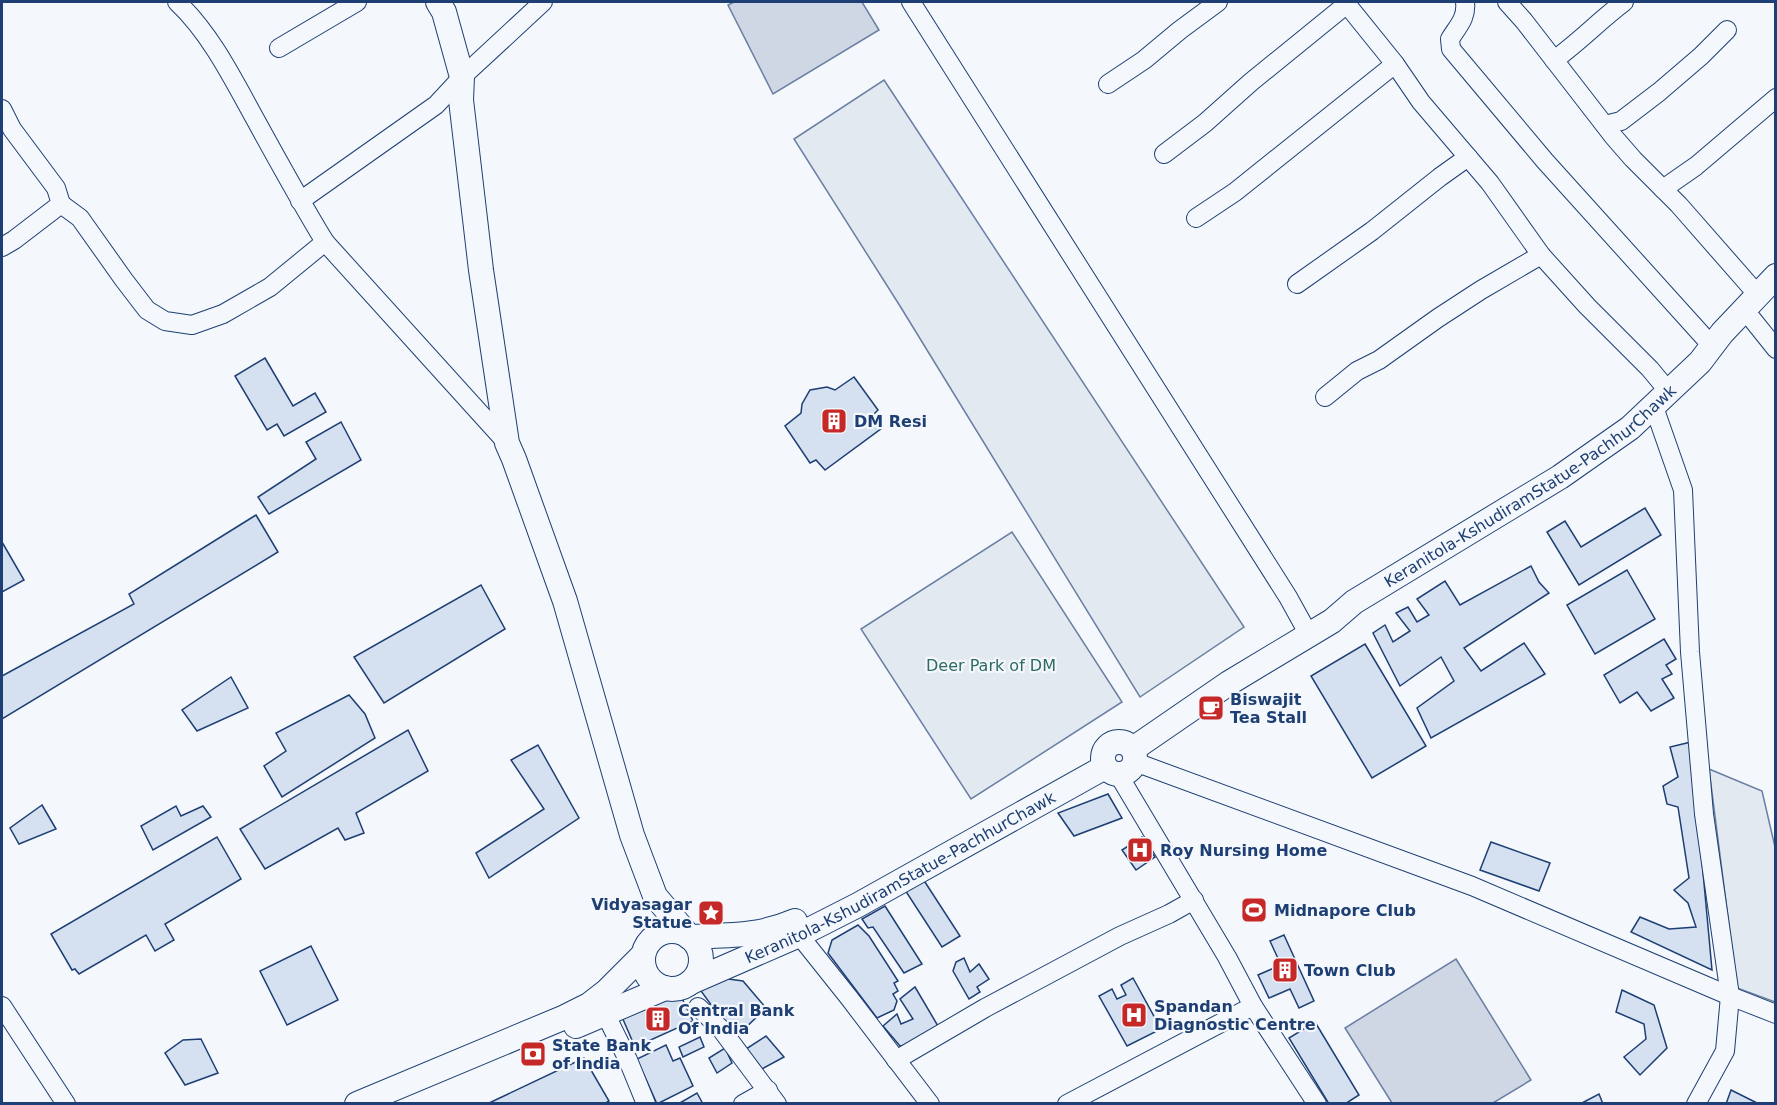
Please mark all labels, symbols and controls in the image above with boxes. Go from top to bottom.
street label: Keranitola-KshudiramStatue-PachhurChawk [1381,380,1680,591]
building icon: DM Resi [819,406,849,436]
place label: DM Resi [854,412,927,431]
park label: Deer Park of DM [926,656,1056,675]
place label: Biswajit Tea Stall [1230,690,1307,727]
cafe icon: Biswajit Tea Stall [1196,693,1226,723]
street label: Keranitola-KshudiramStatue-PachhurChawk [742,787,1059,967]
hospital icon: Roy Nursing Home [1125,835,1155,865]
place label: Roy Nursing Home [1160,841,1327,860]
place label: Vidyasagar Statue [591,895,692,932]
sports icon: Midnapore Club [1239,895,1269,925]
place icon: Vidyasagar Statue [696,898,726,928]
place label: Midnapore Club [1274,901,1416,920]
building icon: Town Club [1270,955,1300,985]
place label: Town Club [1304,961,1396,980]
place label: Spandan Diagnostic Centre [1154,997,1316,1034]
hospital icon: Spandan Diagnostic Centre [1119,1000,1149,1030]
place label: Central Bank Of India [678,1001,795,1038]
building icon: Central Bank Of India [643,1004,673,1034]
place label: State Bank of India [552,1036,651,1073]
bank icon: State Bank of India [518,1039,548,1069]

